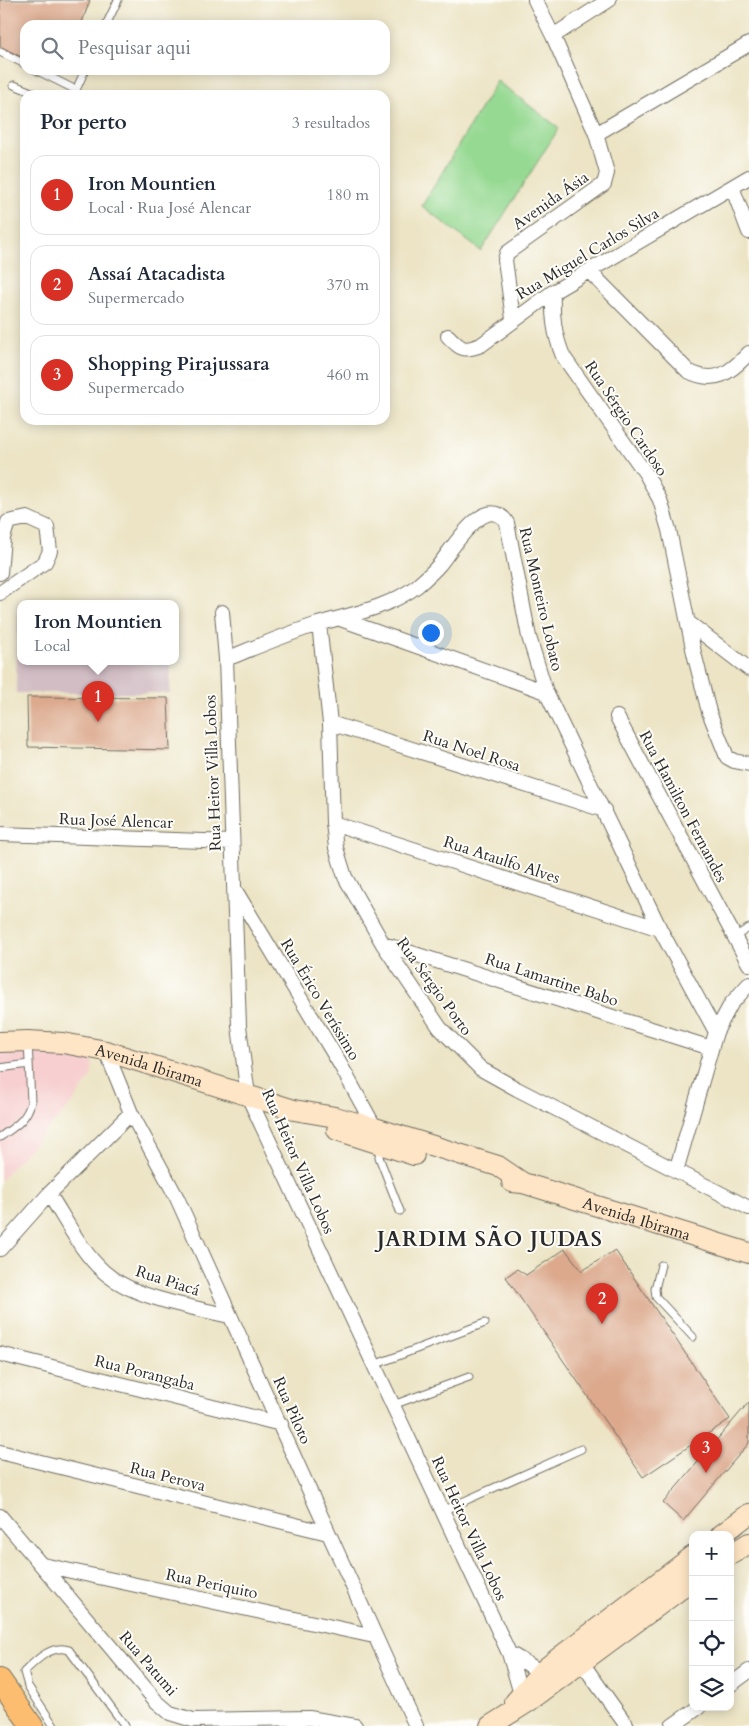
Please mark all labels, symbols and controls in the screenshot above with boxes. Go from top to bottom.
search box [20,20,390,75]
icon: search [38,34,66,62]
text: Pesquisar aqui [78,35,191,61]
text: Por perto [40,108,127,137]
text: 3 resultados [292,112,370,134]
street label: Avenida Ásia [508,166,593,235]
text: Iron Mountien [88,171,216,197]
text: 1 [53,184,61,206]
text: 180 m [327,184,369,206]
text: Local · Rua José Alencar [88,197,251,219]
street label: Rua Miguel Carlos Silva [512,202,663,305]
text: Assaí Atacadista [88,261,226,287]
text: 2 [53,274,61,296]
text: 370 m [327,274,369,296]
text: Supermercado [88,287,184,309]
text: Shopping Pirajussara [88,351,270,377]
street label: Rua Sérgio Cardoso [579,357,673,481]
text: 3 [53,364,61,386]
text: 460 m [327,364,369,386]
text: Supermercado [88,377,184,399]
street label: Rua Monteiro Lobato [514,525,568,674]
popup [17,600,179,665]
text: Iron Mountien [34,609,162,635]
your location [418,620,444,646]
text: Local [34,635,71,657]
pin: 1 [82,681,114,722]
street label: Rua Heitor Villa Lobos [199,694,227,852]
street label: Rua Noel Rosa [420,725,523,777]
street label: Rua Hamilton Fernandes [634,727,733,886]
street label: Rua José Alencar [59,808,173,834]
street label: Rua Ataulfo Alves [441,831,563,889]
street label: Rua Sérgio Porto [391,933,477,1040]
street label: Rua Érico Veríssimo [275,935,365,1065]
street label: Rua Lamartine Babo [482,948,622,1012]
street label: Avenida Ibirama [93,1039,206,1093]
street label: Rua Heitor Villa Lobos [256,1085,340,1237]
street label: Avenida Ibirama [580,1192,693,1246]
district label: JARDIM SÃO JUDAS [374,1225,603,1254]
street label: Rua Piacá [133,1260,203,1302]
pin: 2 [586,1283,618,1324]
street label: Rua Porangaba [92,1350,197,1396]
street label: Rua Piloto [268,1373,317,1448]
pin: 3 [690,1432,722,1473]
street label: Rua Heitor Villa Lobos [426,1453,512,1604]
street label: Rua Perova [128,1457,208,1497]
map controls [689,1531,734,1711]
button: + [689,1531,734,1576]
street label: Rua Periquito [164,1563,260,1605]
button: − [689,1576,734,1621]
button: locate [689,1621,734,1666]
street label: Rua Patumi [114,1627,183,1701]
button: layers [689,1666,734,1711]

